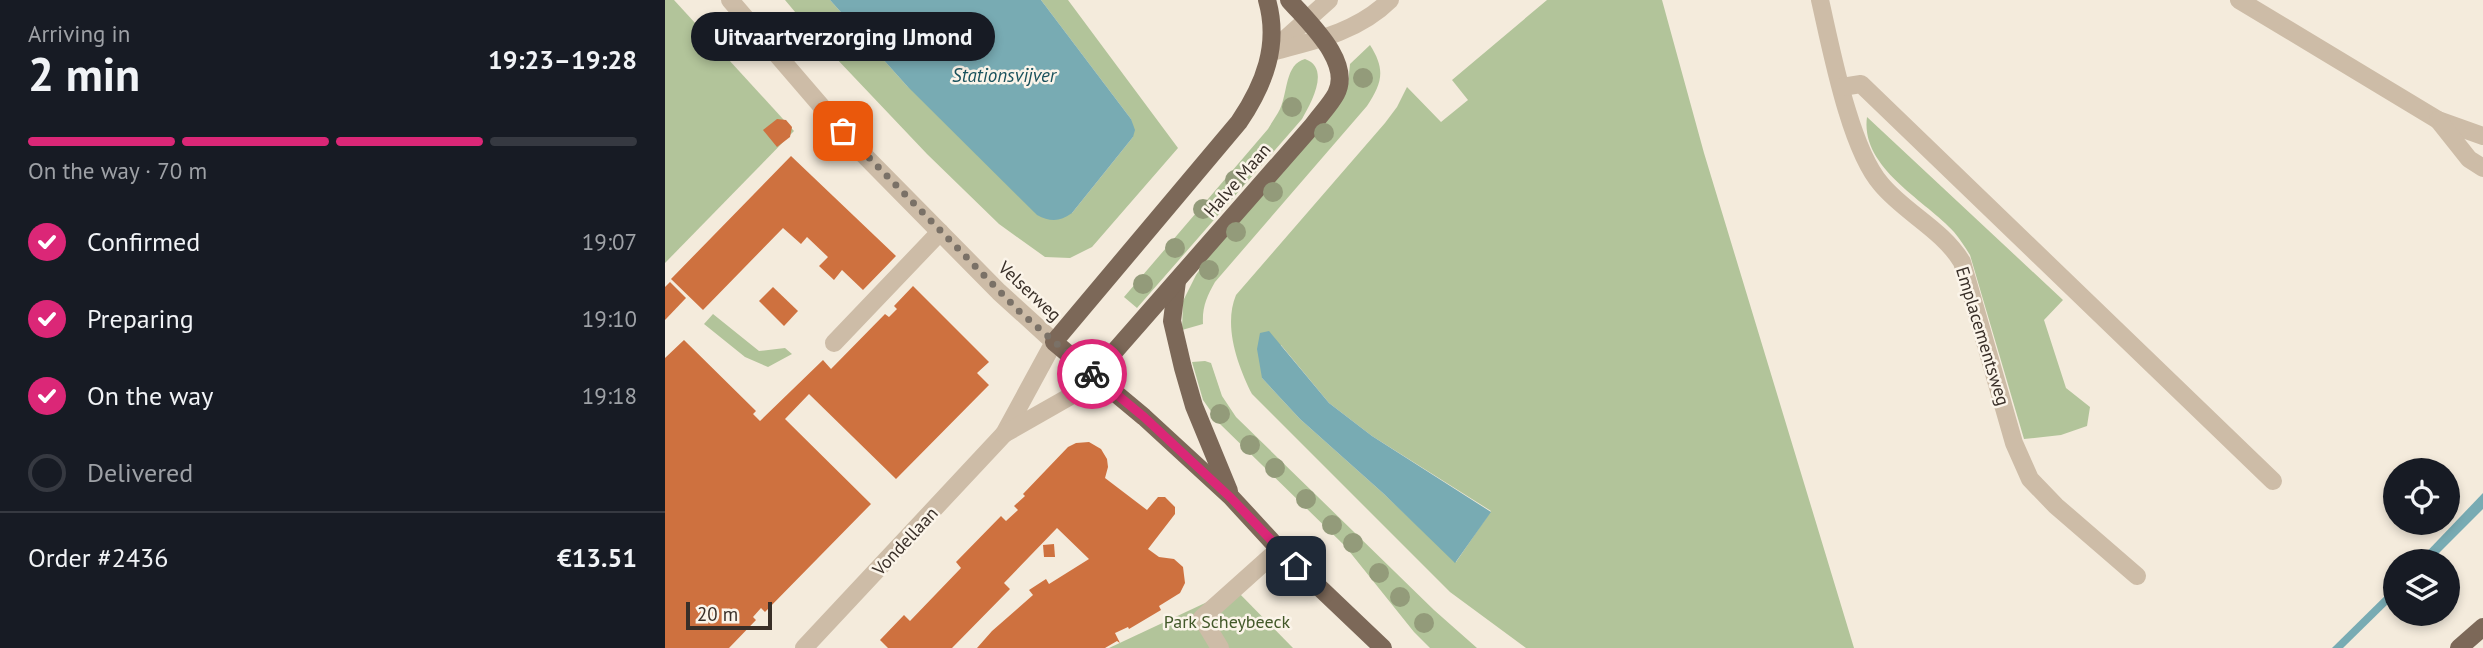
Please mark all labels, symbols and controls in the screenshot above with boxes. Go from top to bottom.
callout: Uitvaartverzorging IJmond [691,12,995,61]
text: Arriving in [28,19,130,48]
text: Uitvaartverzorging IJmond [714,22,972,51]
text: 19:23–19:28 [488,43,637,76]
text: 2 min [28,44,140,104]
water label: Stationsvijver [952,63,1058,87]
pin [813,101,873,161]
icon: bag [824,112,862,150]
street label: Halve Maan [1199,138,1275,222]
text: On the way · 70 m [28,156,207,185]
icon: check [28,223,66,261]
text: Confirmed [87,225,200,258]
text: 19:07 [582,227,637,256]
street label: Velserweg [993,255,1066,326]
street label: Emplacementsweg [1951,264,2015,408]
icon: check [28,300,66,338]
text: Preparing [87,302,194,335]
text: 19:10 [582,304,637,333]
courier [1057,339,1127,409]
icon: bike [1073,355,1111,393]
icon: check [28,377,66,415]
text: On the way [87,379,213,412]
text: 19:18 [582,381,637,410]
text: Delivered [87,456,193,489]
map controls [2383,458,2460,626]
button: locate [2383,458,2460,535]
street label: Vondellaan [867,502,943,581]
pin [1266,536,1326,596]
text: Order #2436 [28,541,168,574]
text: €13.51 [557,541,637,574]
icon: home [1277,547,1315,585]
button: layers [2383,549,2460,626]
scale bar [686,599,772,631]
text: 20 m [697,602,738,626]
park label: Park Scheybeeck [1164,610,1291,633]

